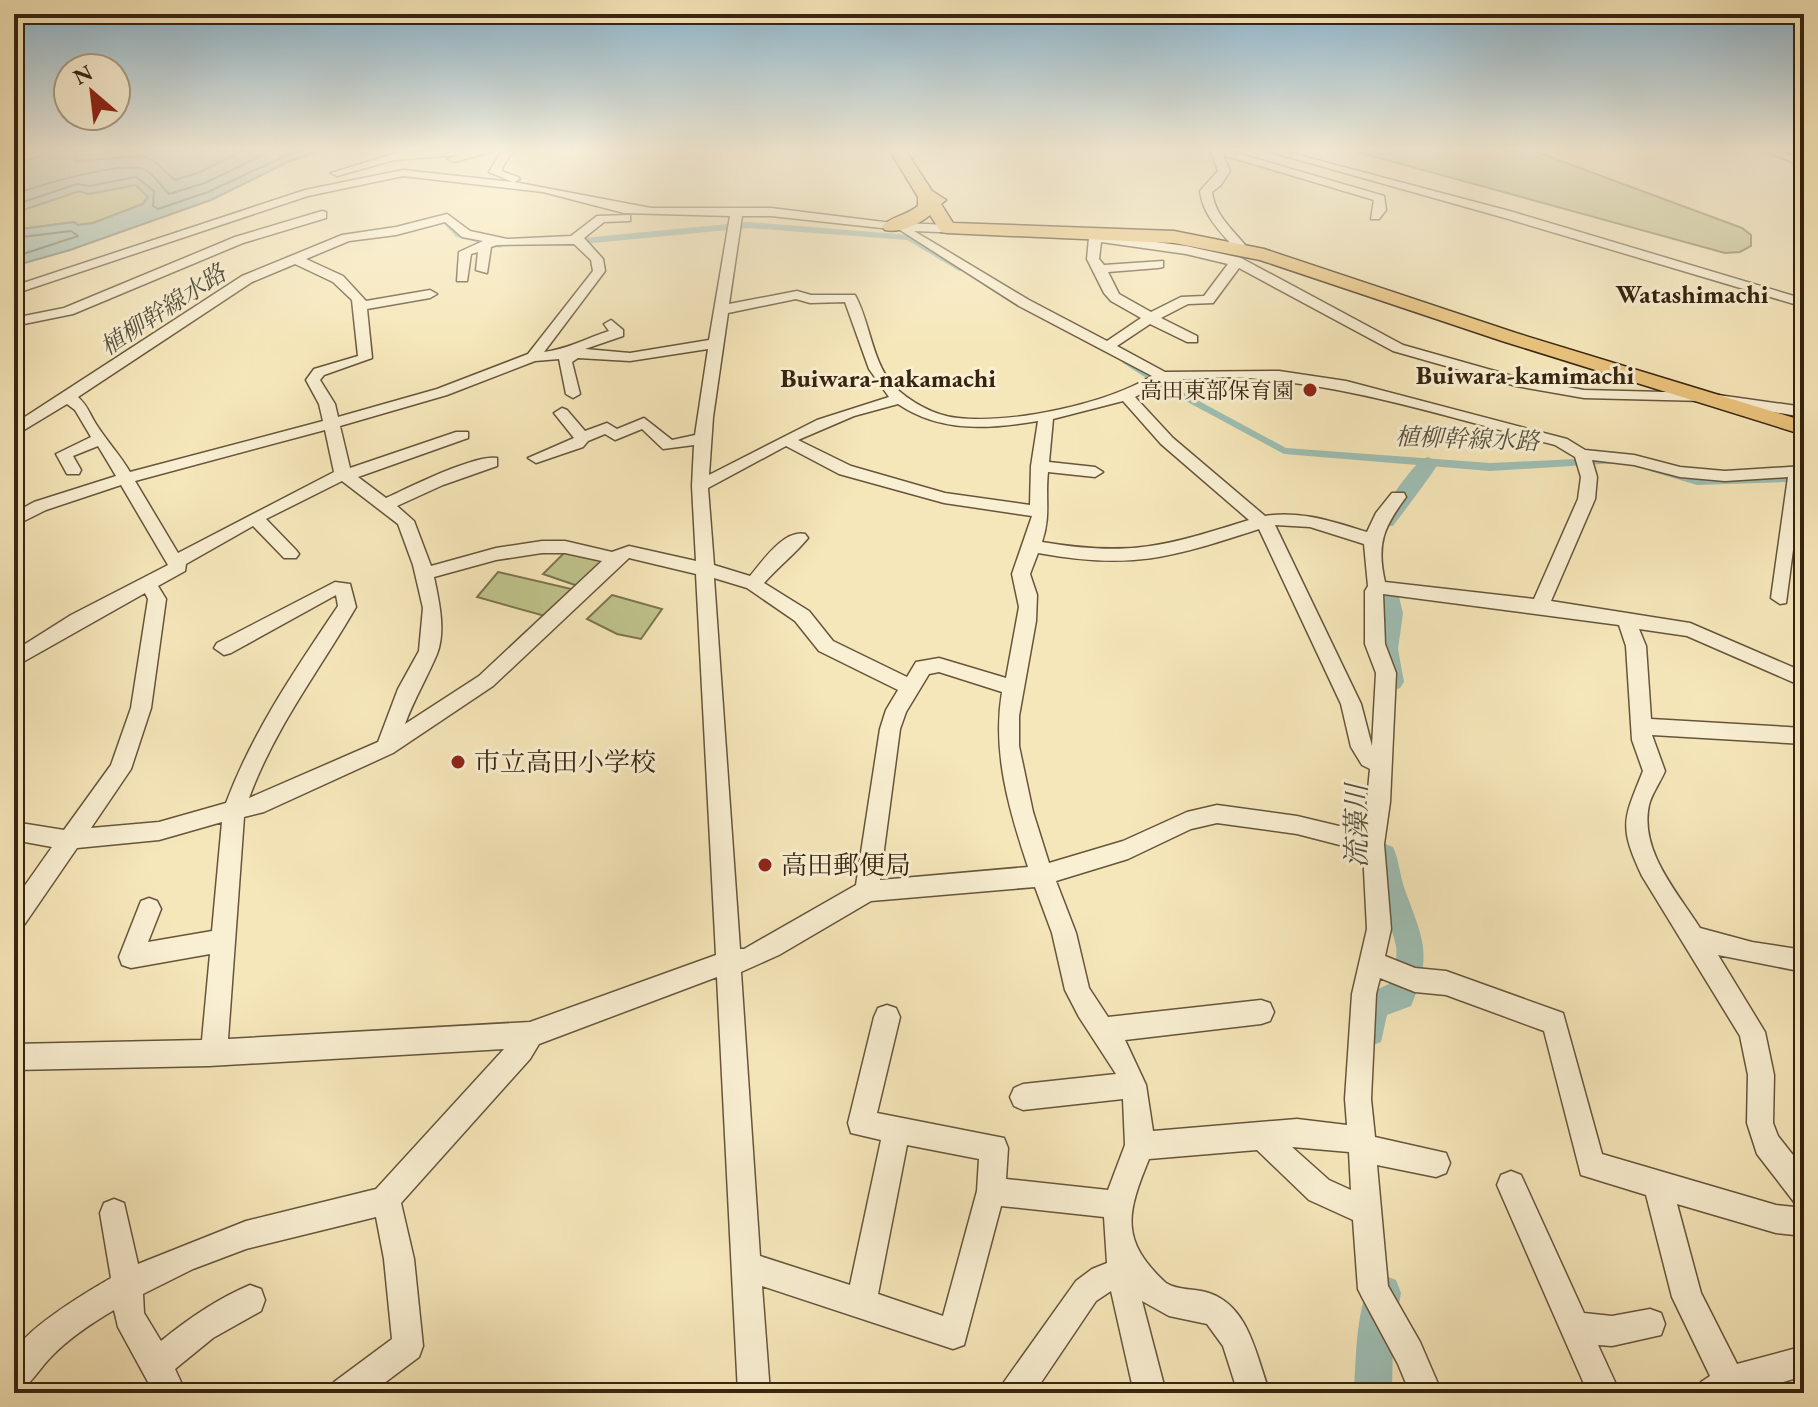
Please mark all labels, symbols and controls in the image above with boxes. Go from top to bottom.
north arrow [52,52,132,132]
text: N [68,58,98,92]
water label: 植柳幹線水路 [94,256,233,362]
district label: Watashimachi [1616,277,1769,311]
district label: Buiwara-kamimachi [1416,358,1634,392]
district label: Buiwara-nakamachi [780,361,996,395]
place label: 高田東部保育園 [1140,376,1294,405]
marker: 高田東部保育園 [1301,381,1319,399]
water label: 植柳幹線水路 [1395,420,1542,457]
place label: 市立高田小学校 [474,745,656,779]
marker: 市立高田小学校 [449,753,467,771]
water label: 流藻川 [1338,781,1374,868]
place label: 高田郵便局 [781,848,911,882]
marker: 高田郵便局 [756,856,774,874]

